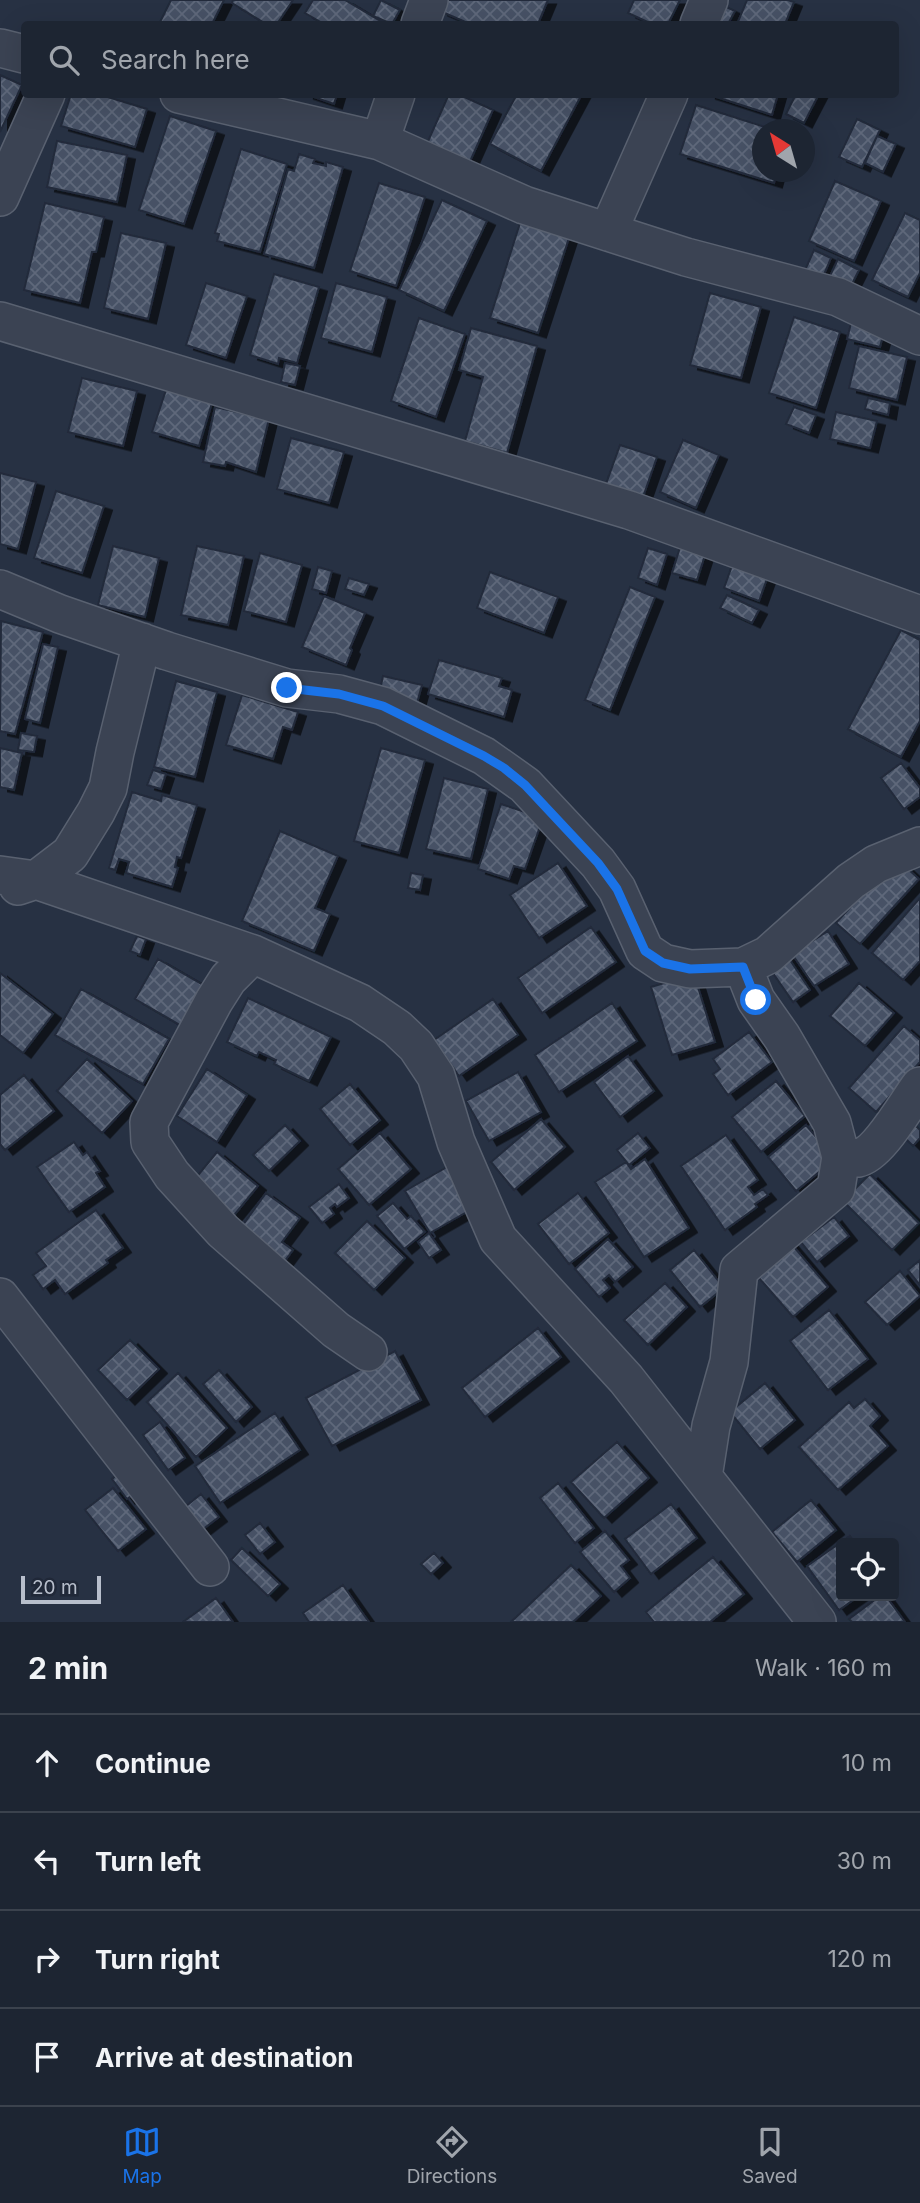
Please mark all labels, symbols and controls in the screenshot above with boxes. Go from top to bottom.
search box [21,21,899,98]
icon: search [45,41,83,79]
text: Search here [101,44,250,75]
north arrow [752,119,815,182]
route end [271,672,302,703]
route start [740,984,771,1015]
map controls [836,1538,899,1601]
button: locate [836,1538,899,1601]
scale bar [21,1573,102,1605]
text: 20 m [32,1576,78,1599]
text: 2 min [28,1650,108,1686]
text: Walk · 160 m [755,1654,892,1682]
icon: ahead [28,1744,66,1782]
text: Continue [95,1748,211,1779]
text: 10 m [842,1749,892,1777]
icon: left [28,1842,66,1880]
text: Turn left [95,1846,201,1877]
text: 30 m [837,1847,892,1875]
icon: right [28,1940,66,1978]
text: Turn right [95,1944,220,1975]
text: 120 m [827,1945,892,1973]
icon: arrive [28,2038,66,2076]
text: Arrive at destination [95,2042,354,2073]
tab: Map [122,2123,162,2188]
tab: Directions [407,2123,497,2188]
tab: Saved [742,2123,798,2188]

